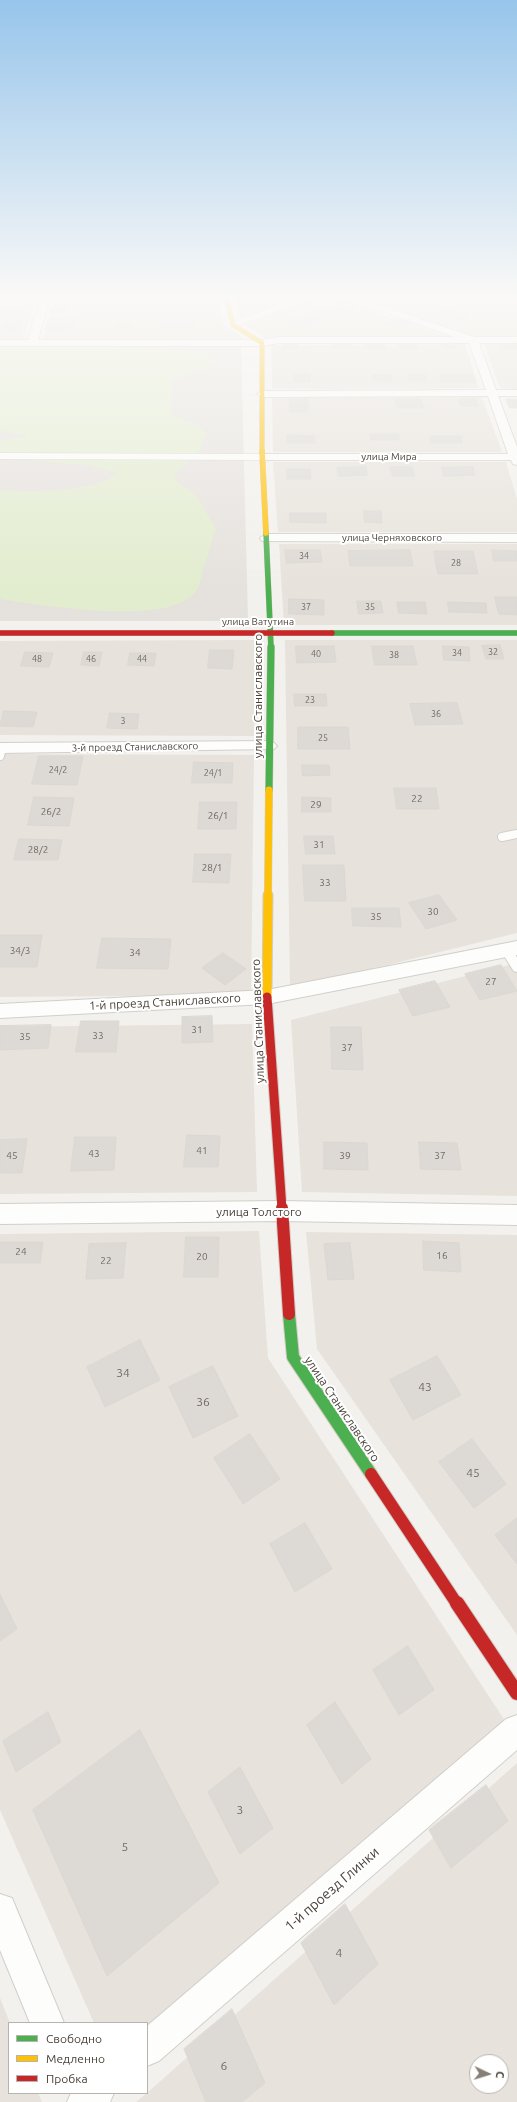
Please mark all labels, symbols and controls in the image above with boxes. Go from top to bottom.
street label: улица Мира [361,451,417,463]
street label: улица Черняховского [342,532,442,544]
house number: 34 [299,551,309,561]
house number: 28 [451,558,461,568]
house number: 37 [301,602,311,612]
house number: 35 [365,602,375,612]
street label: улица Ватутина [222,616,294,628]
street label: улица Станиславского [251,634,265,758]
house number: 32 [488,647,498,657]
house number: 34 [452,648,462,658]
house number: 40 [311,649,321,659]
house number: 38 [389,650,399,660]
house number: 48 [32,654,42,664]
house number: 46 [86,654,96,664]
house number: 44 [137,654,147,664]
house number: 23 [305,695,315,705]
house number: 36 [431,709,441,719]
house number: 3 [120,716,126,726]
house number: 25 [318,733,328,743]
street label: 3-й проезд Станиславского [72,740,198,754]
house number: 24/2 [49,765,67,775]
house number: 24/1 [204,768,222,778]
house number: 22 [411,793,423,805]
house number: 29 [310,799,322,811]
house number: 26/2 [41,806,61,818]
house number: 26/1 [208,810,228,822]
house number: 31 [313,839,325,851]
house number: 28/2 [28,844,48,856]
house number: 28/1 [202,862,222,874]
house number: 33 [319,877,331,889]
house number: 30 [427,906,439,918]
house number: 35 [370,911,382,923]
house number: 34/3 [10,945,30,957]
house number: 34 [129,947,141,959]
street label: улица Станиславского [249,959,267,1083]
house number: 27 [485,976,497,988]
street label: 1-й проезд Станиславского [89,991,241,1013]
house number: 31 [191,1024,203,1036]
house number: 33 [92,1030,104,1042]
house number: 35 [19,1031,31,1043]
house number: 37 [341,1042,353,1054]
house number: 41 [196,1145,208,1157]
house number: 43 [88,1148,100,1160]
house number: 45 [6,1150,18,1162]
house number: 39 [339,1150,351,1162]
house number: 37 [434,1150,446,1162]
street label: улица Толстого [216,1205,302,1219]
house number: 24 [15,1246,27,1258]
house number: 16 [436,1250,448,1262]
house number: 20 [196,1251,208,1263]
house number: 22 [100,1255,112,1267]
street label: улица Станиславского [301,1353,383,1465]
house number: 34 [116,1366,130,1380]
house number: 43 [418,1380,432,1394]
house number: 36 [196,1395,210,1409]
house number: 45 [466,1466,480,1480]
house number: 3 [237,1803,243,1817]
house number: 5 [122,1840,128,1854]
street label: 1-й проезд Глинки [281,1843,383,1935]
house number: 4 [336,1946,342,1960]
legend [8,2022,148,2094]
text: Свободно [46,2032,102,2045]
text: Медленно [46,2052,105,2065]
north arrow [469,2054,509,2094]
house number: 6 [221,2059,227,2073]
text: С [494,2071,506,2079]
text: Пробка [46,2072,88,2085]

